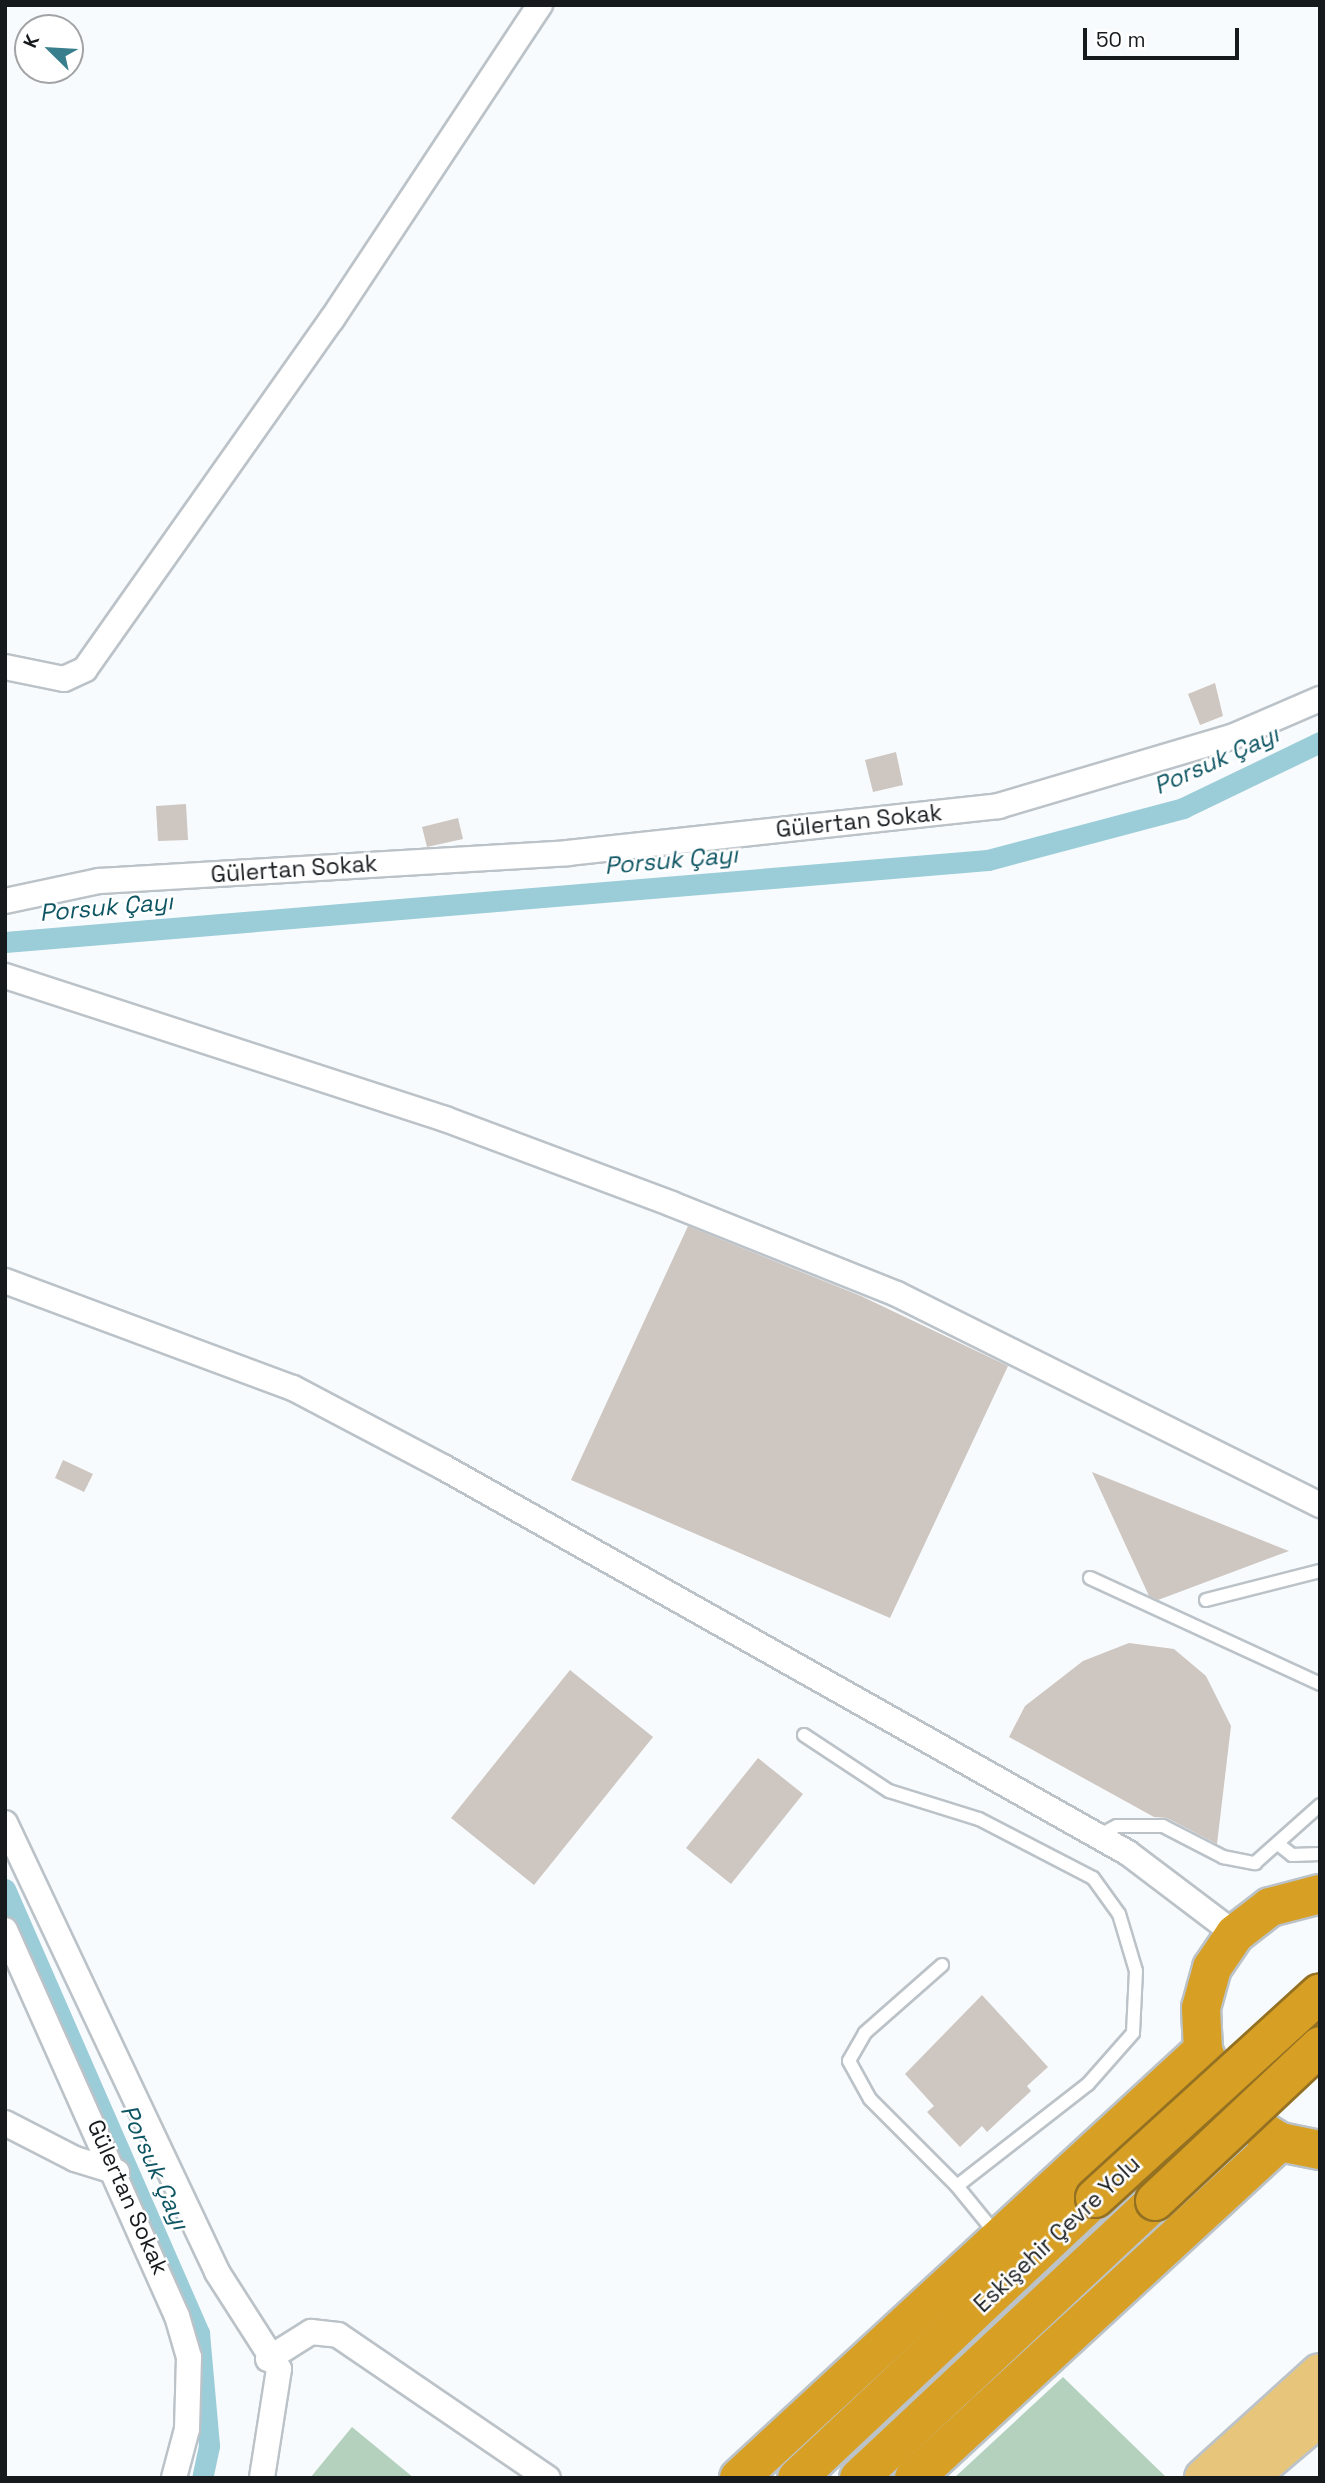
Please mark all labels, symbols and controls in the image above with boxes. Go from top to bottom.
north arrow [14,14,84,84]
scale bar [1087,14,1243,58]
text: 50 m [1096,26,1146,53]
text: K [17,31,45,52]
water label: Porsuk Çayı [1149,720,1283,800]
street label: Gülertan Sokak [775,799,943,843]
water label: Porsuk Çayı [603,840,739,880]
street label: Gülertan Sokak [210,849,378,889]
water label: Porsuk Çayı [38,887,174,927]
water label: Porsuk Çayı [115,2100,195,2234]
street label: Gülertan Sokak [81,2115,175,2279]
street label: Eskişehir Çevre Yolu [968,2150,1146,2318]

